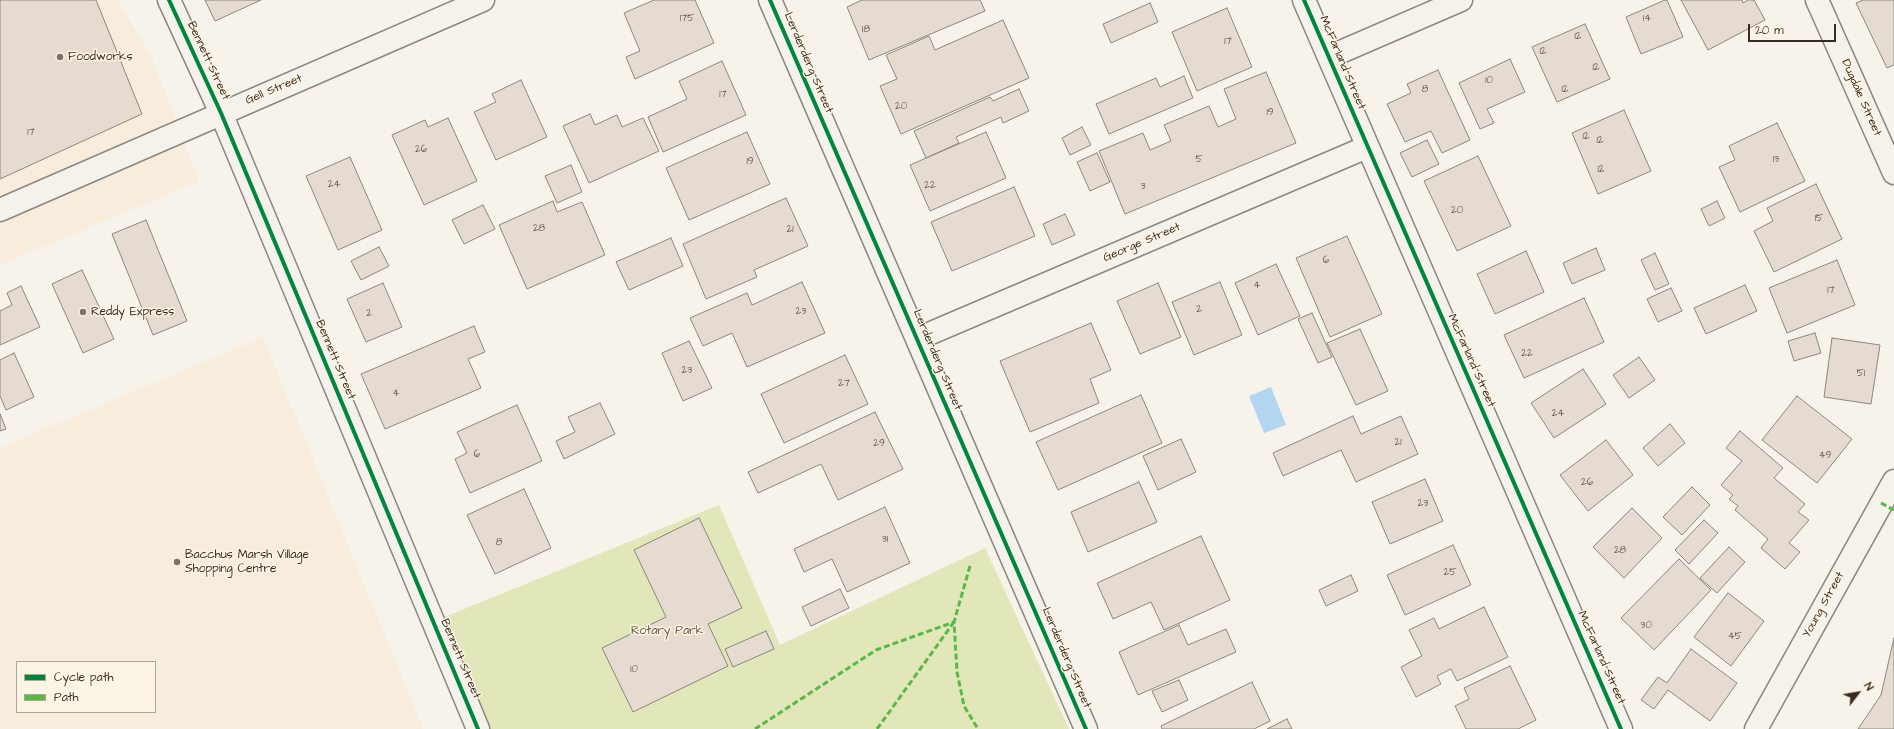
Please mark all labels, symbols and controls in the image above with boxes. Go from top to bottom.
street label: Lerderderg Street [780,10,836,116]
house number: 175 [680,13,694,25]
house number: 14 [1643,13,1651,25]
street label: McFarland Street [1316,14,1368,112]
scale bar [1750,16,1838,42]
street label: Bennett Street [184,19,232,103]
text: 20 m [1755,22,1784,39]
house number: 18 [862,24,870,36]
house number: 12 [1574,31,1582,43]
house number: 17 [1224,36,1232,48]
house number: 12 [1539,46,1547,58]
place label: Foodworks [68,50,132,64]
marker: Foodworks [55,52,65,62]
street label: Dugdale Street [1838,57,1884,139]
house number: 12 [1592,62,1600,74]
street label: Gell Street [243,72,305,108]
house number: 10 [1485,75,1493,87]
house number: 8 [1422,84,1428,96]
house number: 12 [1561,84,1569,96]
house number: 17 [719,89,727,101]
house number: 20 [895,101,907,113]
house number: 19 [1267,107,1273,119]
house number: 17 [27,127,35,139]
house number: 12 [1582,131,1590,143]
house number: 12 [1596,135,1604,147]
house number: 26 [415,144,427,156]
house number: 5 [1195,154,1203,166]
house number: 13 [1773,154,1779,166]
house number: 19 [747,156,753,168]
house number: 12 [1597,164,1605,176]
house number: 24 [328,179,340,191]
house number: 22 [924,180,936,192]
house number: 3 [1140,181,1146,193]
house number: 20 [1451,205,1463,217]
house number: 15 [1815,213,1823,225]
street label: George Street [1101,220,1183,266]
house number: 28 [533,223,545,235]
house number: 21 [786,224,794,236]
house number: 6 [1323,255,1329,267]
house number: 4 [1254,280,1260,292]
house number: 17 [1827,285,1835,297]
house number: 2 [1196,304,1202,316]
place label: Reddy Express [91,305,174,319]
house number: 23 [796,306,806,318]
marker: Reddy Express [78,307,88,317]
street label: Lerderderg Street [909,307,965,413]
house number: 2 [366,308,372,320]
street label: McFarland Street [1444,312,1498,410]
street label: Bennett Street [312,318,358,402]
house number: 22 [1521,348,1533,360]
house number: 23 [682,365,692,377]
house number: 51 [1857,368,1865,380]
house number: 27 [838,378,850,390]
house number: 4 [393,388,399,400]
house number: 24 [1552,408,1564,420]
house number: 21 [1394,437,1402,449]
house number: 29 [873,438,885,450]
house number: 6 [474,449,480,461]
house number: 49 [1819,450,1831,462]
house number: 26 [1581,477,1593,489]
house number: 23 [1418,498,1428,510]
house number: 31 [882,534,888,546]
house number: 8 [496,537,502,549]
house number: 28 [1614,545,1626,557]
place label: Bacchus Marsh Village Shopping Centre [185,548,309,576]
marker: Bacchus Marsh Village Shopping Centre [172,557,182,567]
house number: 25 [1444,567,1456,579]
street label: Young Street [1800,569,1848,641]
street label: Lerderderg Street [1038,605,1094,711]
street label: McFarland Street [1574,609,1628,707]
street label: Bennett Street [437,617,483,701]
house number: 30 [1640,620,1652,632]
park label: Rotary Park [631,624,703,638]
house number: 45 [1728,631,1742,643]
legend [16,661,156,713]
house number: 10 [630,664,638,676]
text: Cycle path [54,669,113,686]
north arrow [1838,673,1878,713]
text: N [1861,680,1877,693]
text: Path [54,689,79,706]

